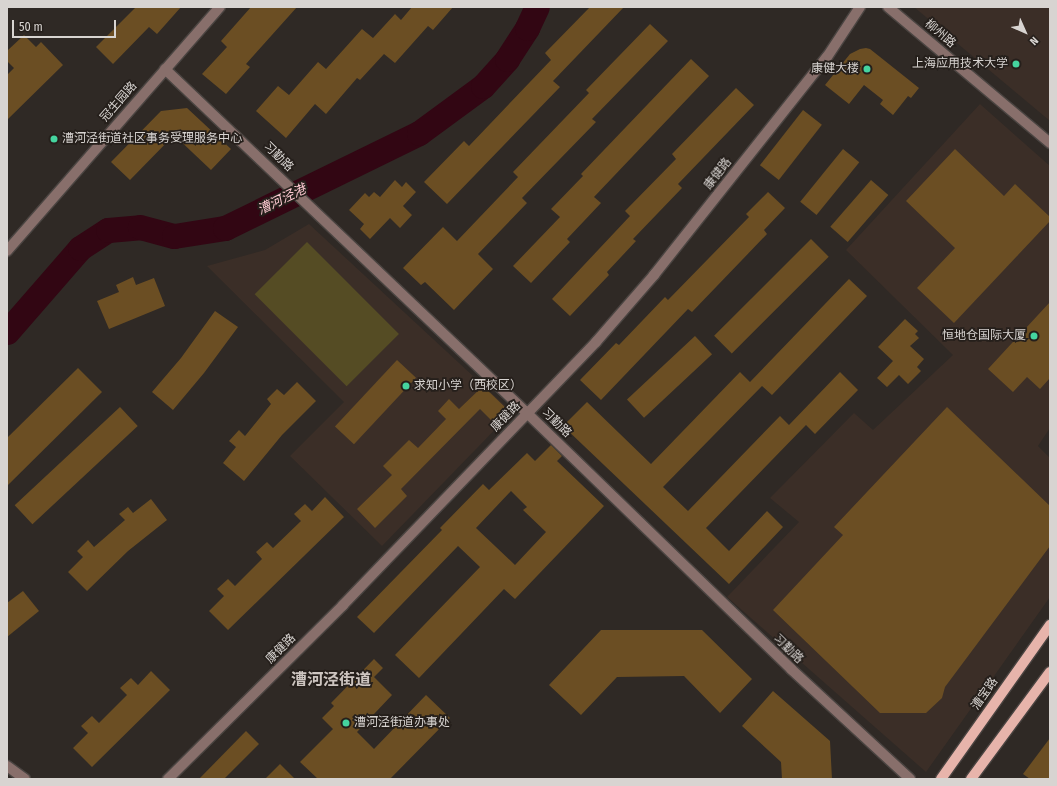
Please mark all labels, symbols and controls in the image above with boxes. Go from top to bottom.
scale bar [14,12,118,38]
north arrow [1005,12,1045,52]
street label: 柳州路 [922,17,958,51]
text: 50 m [19,20,43,34]
text: N [1027,34,1041,48]
place label: 上海应用技术大学 [912,57,1008,71]
marker: 上海应用技术大学 [1011,59,1021,69]
place label: 康健大楼 [811,62,859,76]
marker: 康健大楼 [862,64,872,74]
street label: 冠生园路 [98,79,140,125]
place label: 漕河泾街道社区事务受理服务中心 [62,132,242,146]
marker: 漕河泾街道社区事务受理服务中心 [49,134,59,144]
street label: 习勤路 [260,139,296,175]
street label: 康健路 [701,155,735,193]
water label: 漕河泾港 [255,182,309,218]
place label: 恒地仓国际大厦 [942,329,1026,343]
marker: 恒地仓国际大厦 [1029,331,1039,341]
place label: 求知小学（西校区） [414,379,522,393]
marker: 求知小学（西校区） [401,381,411,391]
street label: 康健路 [488,399,524,435]
street label: 习勤路 [538,405,574,441]
street label: 康健路 [263,631,299,667]
street label: 习勤路 [770,631,806,667]
district label: 漕河泾街道 [291,670,371,690]
street label: 漕宝路 [969,675,1001,713]
place label: 漕河泾街道办事处 [354,716,450,730]
marker: 漕河泾街道办事处 [341,718,351,728]

